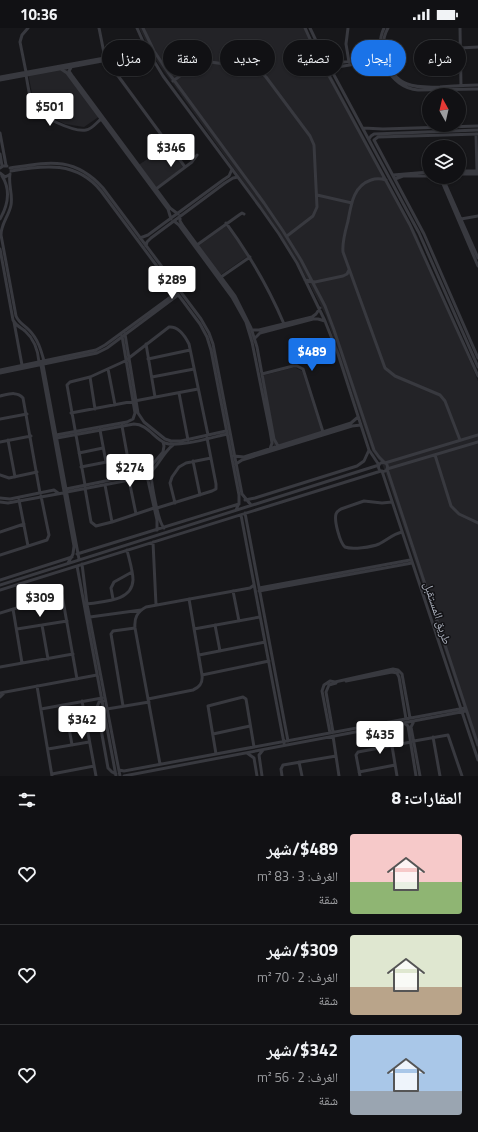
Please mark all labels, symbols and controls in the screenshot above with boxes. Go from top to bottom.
text: 10:36 [20,3,57,26]
chip: منزل [102,40,155,76]
chip: شقة [163,40,212,76]
chip: جديد [220,40,275,76]
chip: تصفية [283,40,343,76]
chip: إيجار [351,40,406,76]
chip: شراء [414,40,466,76]
north arrow [422,88,466,132]
map controls [422,88,466,184]
pin: $501 [26,93,74,127]
text: $501 [35,96,65,116]
pin: $346 [147,134,195,168]
text: $346 [156,137,186,157]
button: layers [422,140,466,184]
pin: $289 [148,266,196,300]
text: $289 [157,269,187,289]
pin: $489 [288,338,336,372]
text: $489 [297,341,327,361]
pin: $274 [106,454,154,488]
text: $274 [115,457,145,477]
street label: طريق المستقبل [419,579,457,647]
pin: $309 [16,584,64,618]
text: $309 [25,587,55,607]
pin: $342 [58,706,106,740]
text: $342 [67,709,97,729]
pin: $435 [356,721,404,755]
text: $435 [365,724,395,744]
text: العقارات: 8 [391,785,462,811]
icon: filters [16,789,38,811]
text: $489/شهر [267,836,338,862]
icon: home [382,850,430,898]
icon: heart [16,863,38,885]
text: الغرف: 3 · 83 m² [257,866,338,886]
text: شقة [319,889,338,909]
text: $309/شهر [267,937,338,963]
icon: home [382,951,430,999]
icon: heart [16,964,38,986]
text: الغرف: 2 · 70 m² [257,967,338,987]
text: شقة [319,990,338,1010]
text: $342/شهر [267,1037,338,1063]
icon: home [382,1051,430,1099]
icon: heart [16,1064,38,1086]
text: الغرف: 2 · 56 m² [257,1067,338,1087]
text: شقة [319,1090,338,1110]

